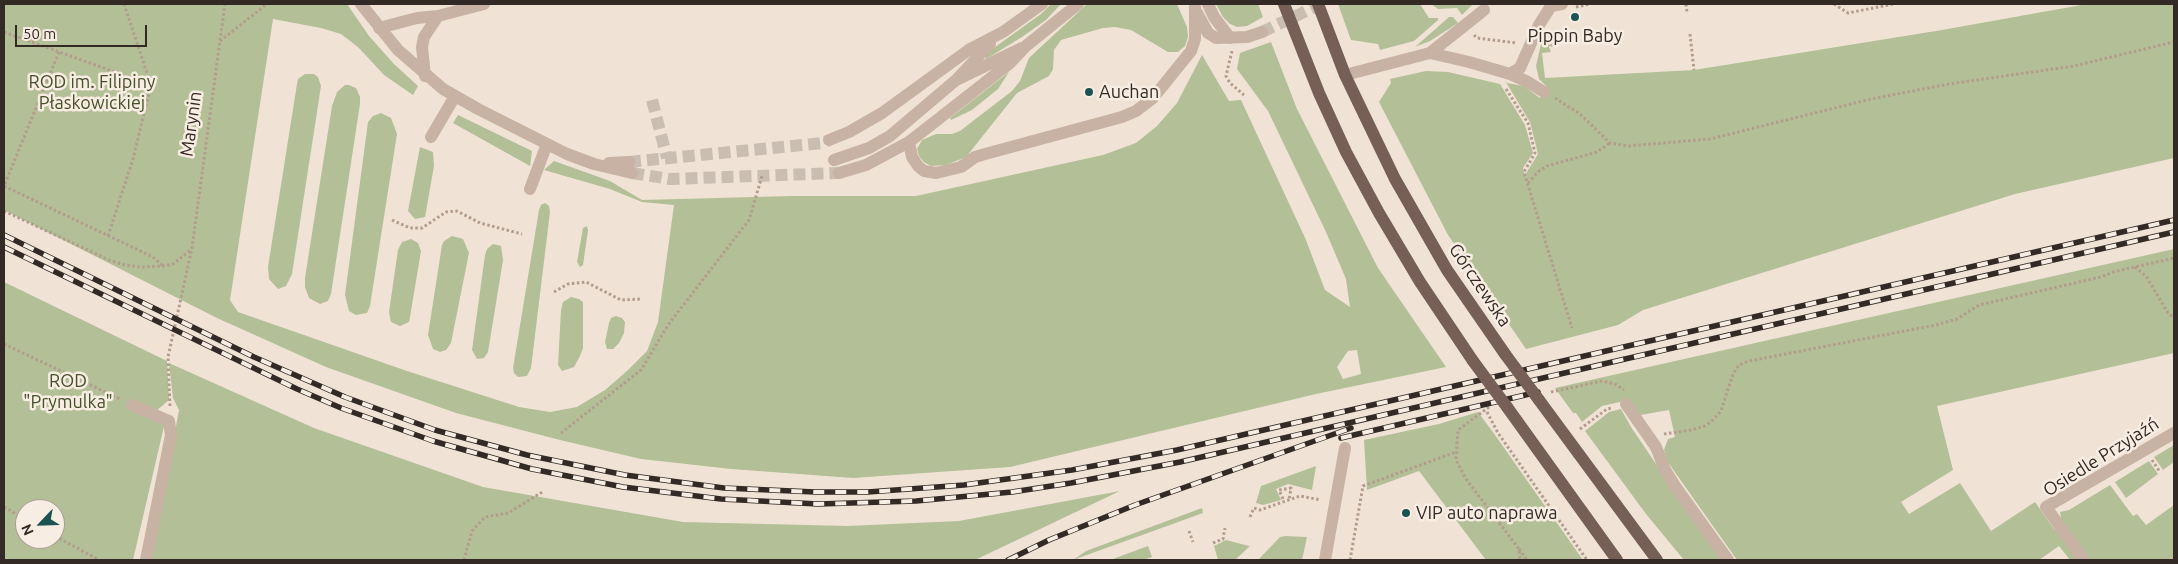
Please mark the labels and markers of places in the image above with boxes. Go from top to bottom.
marker: Pippin Baby [1569,11,1581,23]
place label: Pippin Baby [1528,25,1622,47]
place label: Auchan [1099,81,1159,103]
marker: Auchan [1083,86,1095,98]
place label: VIP auto naprawa [1416,502,1557,524]
marker: VIP auto naprawa [1400,507,1412,519]

